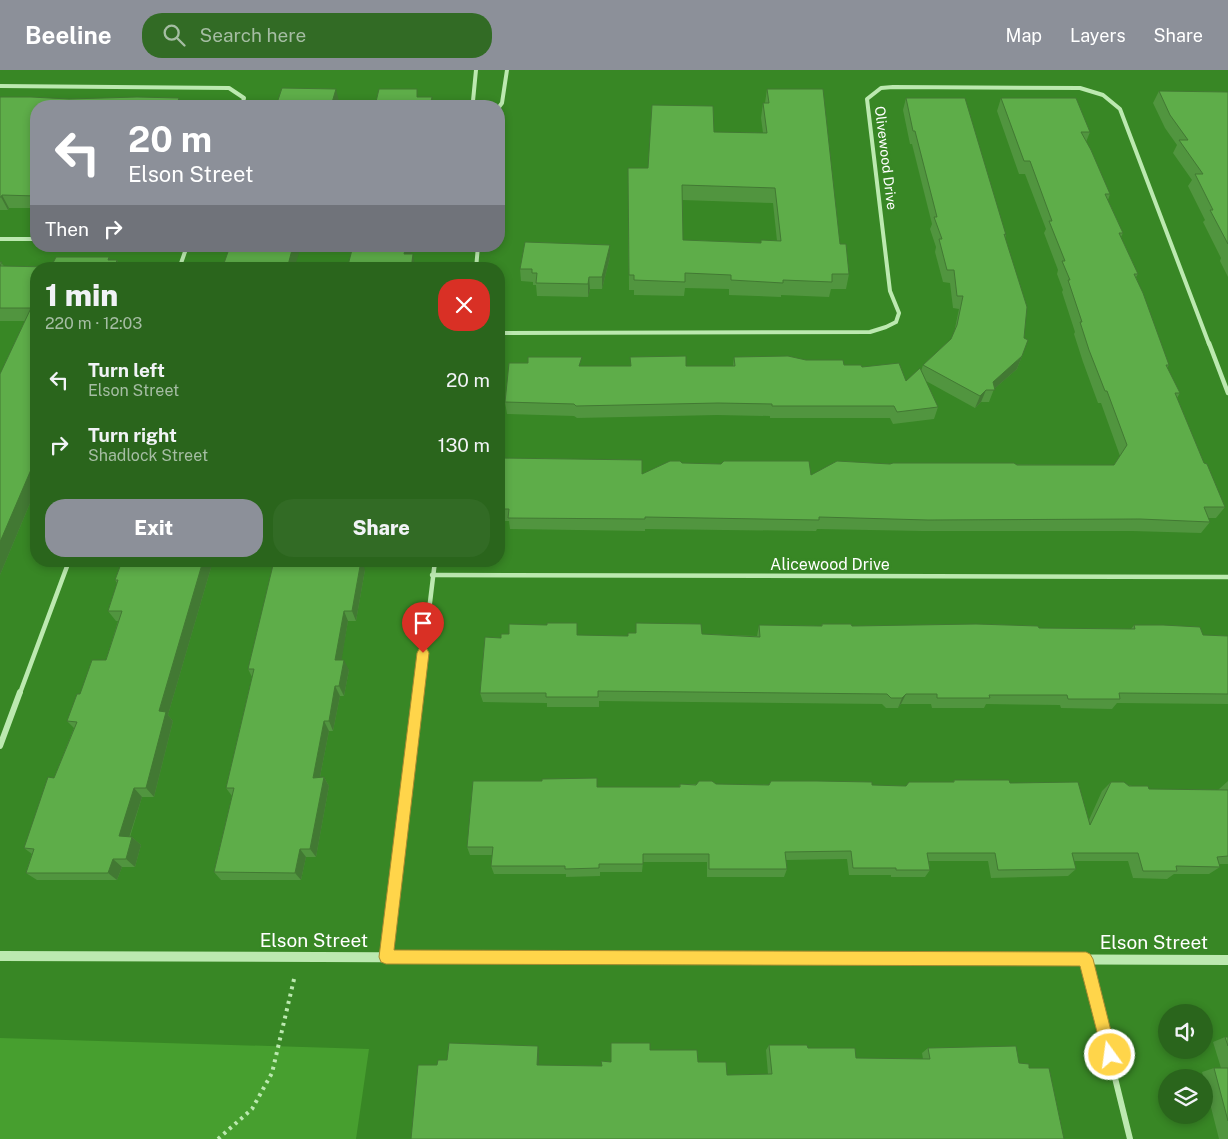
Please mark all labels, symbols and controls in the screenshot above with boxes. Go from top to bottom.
search box [142,13,492,58]
text: Beeline [25,21,112,49]
icon: search [160,21,188,49]
text: Search here [200,24,306,46]
text: Map [1006,25,1042,46]
text: Layers [1070,25,1126,46]
text: Share [1154,25,1203,46]
street label: Olivewood Drive [872,105,900,211]
text: 20 m [128,119,212,160]
icon: left [45,120,110,185]
text: Elson Street [128,161,254,187]
icon: right [99,215,127,243]
text: Then [45,218,89,240]
text: 1 min [45,277,118,313]
button: close [438,279,490,331]
text: 220 m · 12:03 [45,314,142,333]
text: Turn left [88,359,165,381]
icon: left [45,366,73,394]
text: 20 m [446,369,490,391]
text: Elson Street [88,381,179,400]
text: Turn right [88,424,177,446]
icon: right [45,431,73,459]
text: 130 m [438,434,490,456]
text: Shadlock Street [88,446,208,465]
button: Exit [45,499,263,557]
button: Share [273,499,490,557]
street label: Alicewood Drive [770,555,890,574]
pin [402,602,444,653]
icon: arrive [409,609,437,637]
street label: Elson Street [260,929,368,951]
street label: Elson Street [1100,931,1208,953]
map controls [1158,1004,1213,1124]
button: sound [1158,1004,1213,1059]
position arrow [1083,1028,1135,1080]
button: layers [1158,1069,1213,1124]

